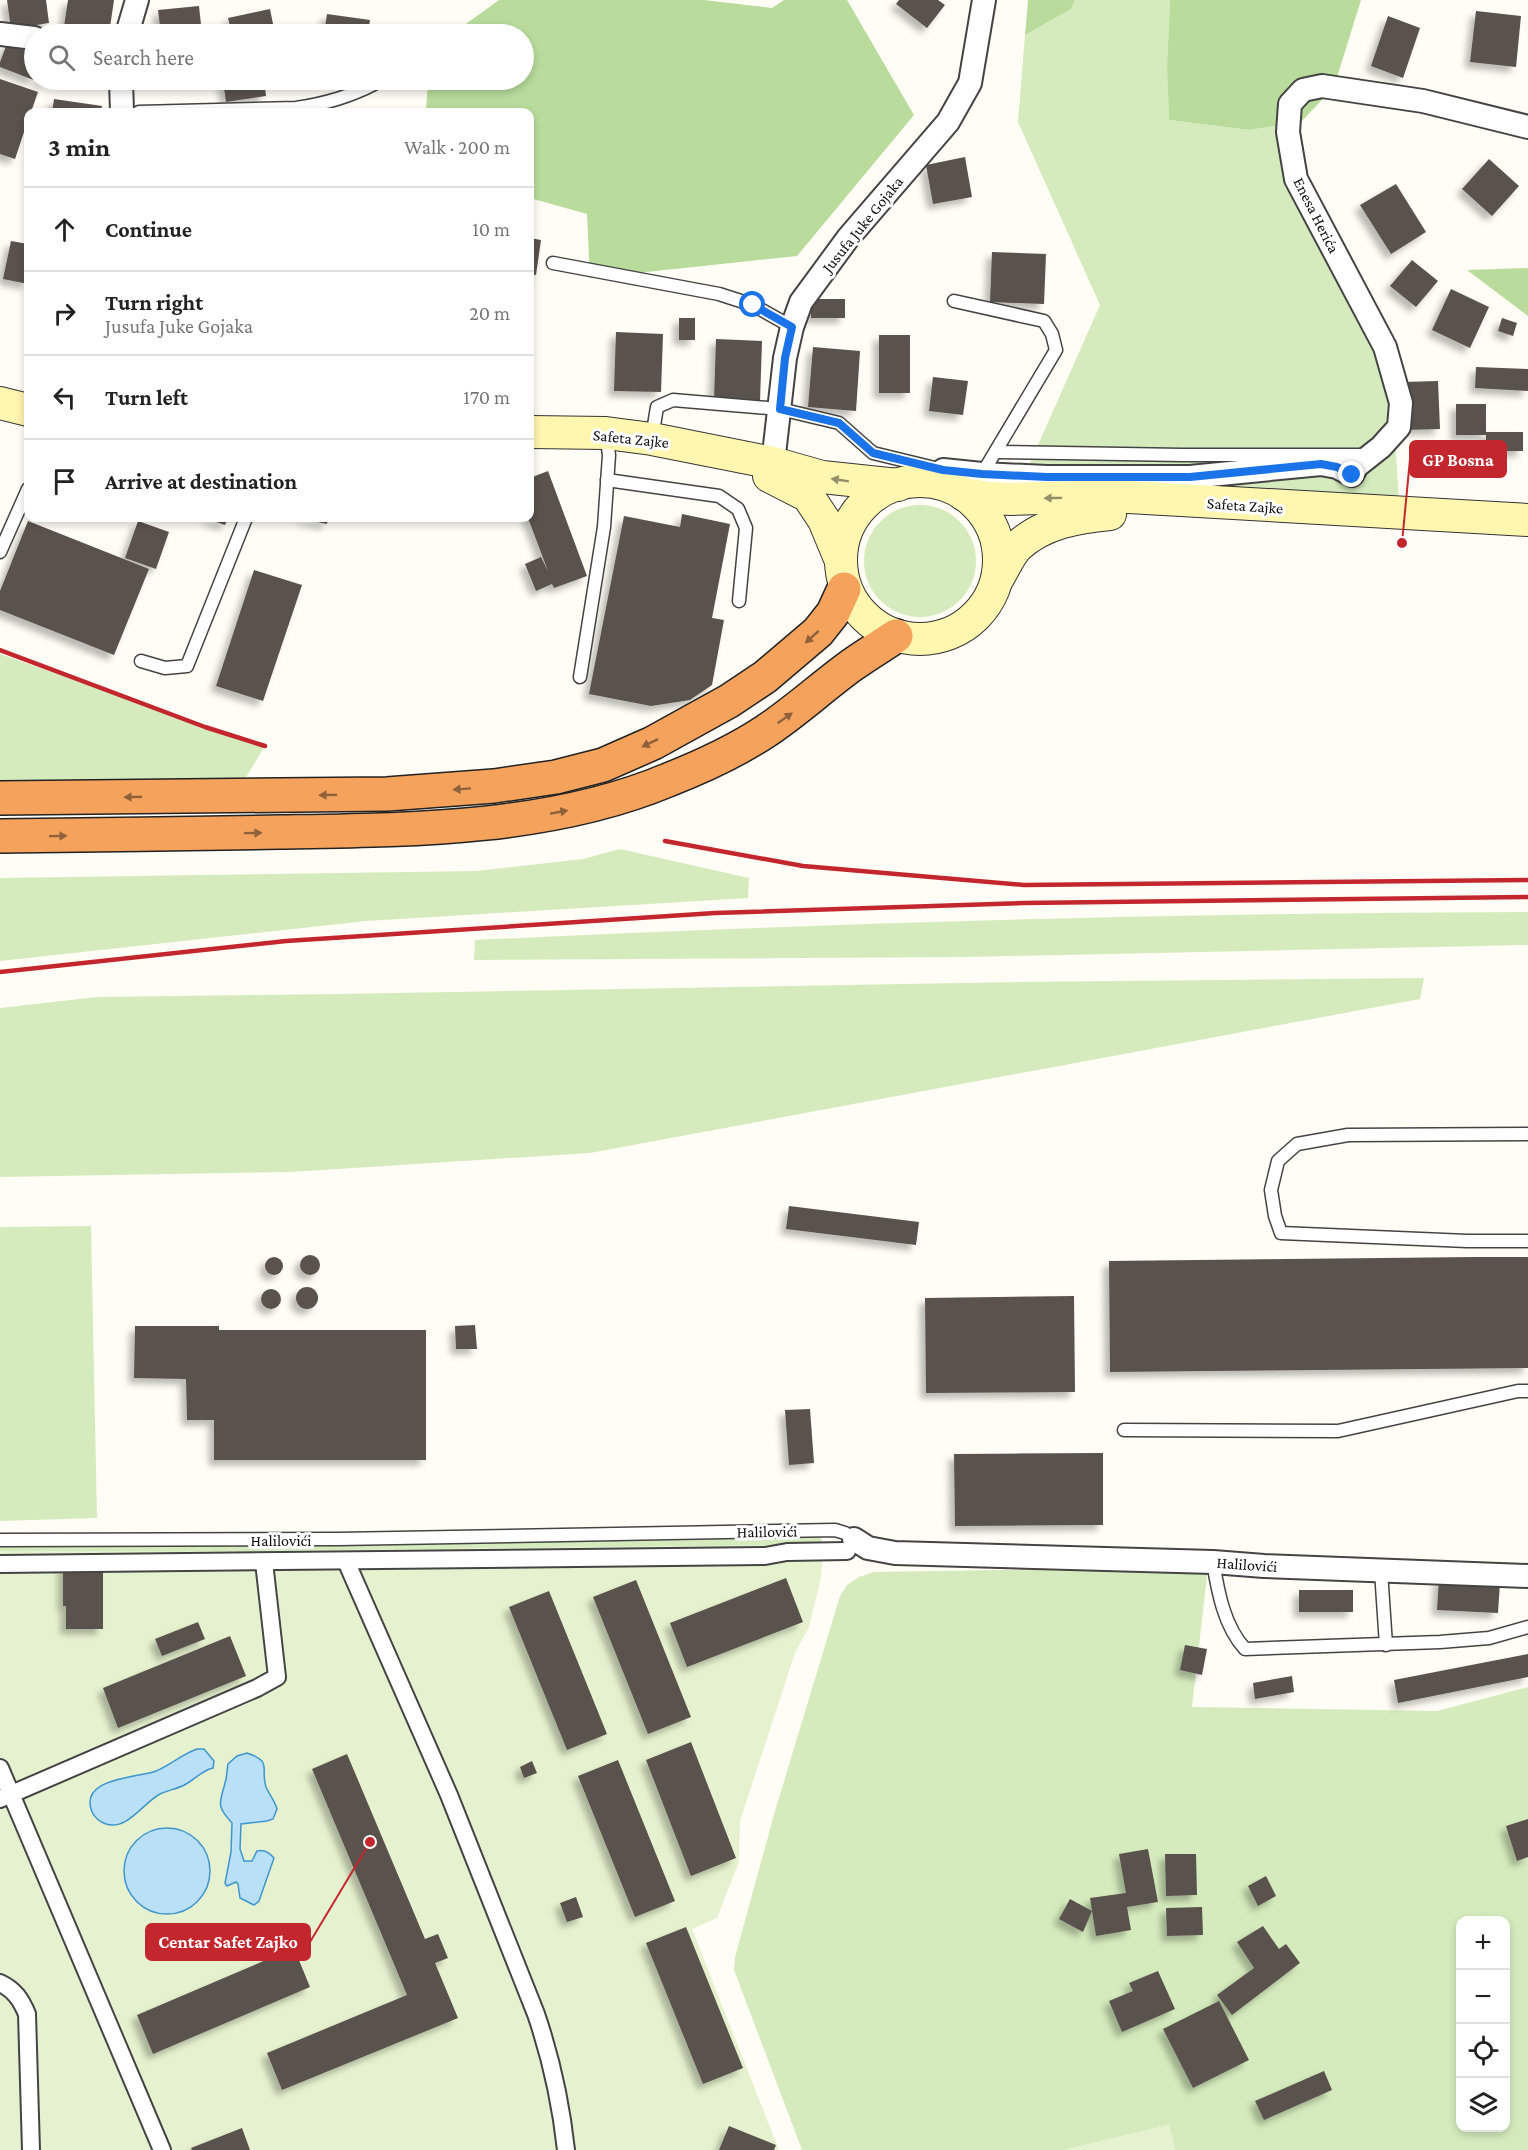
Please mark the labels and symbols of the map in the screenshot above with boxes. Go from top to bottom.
street label: Jusufa Juke Gojaka [817,172,907,278]
street label: Enesa Herića [1290,175,1343,256]
route start [739,291,765,317]
street label: Safeta Zajke [592,426,670,452]
callout: GP Bosna [1410,441,1506,477]
text: GP Bosna [1422,450,1494,470]
route end [1338,461,1364,487]
one-way arrow [830,475,849,484]
one-way arrow [1043,493,1062,502]
street label: Safeta Zajke [1206,494,1284,518]
one-way arrow [805,630,820,643]
one-way arrow [777,713,793,724]
one-way arrow [641,739,658,748]
one-way arrow [452,784,471,793]
one-way arrow [319,790,338,800]
one-way arrow [124,792,143,802]
one-way arrow [550,808,569,817]
one-way arrow [244,828,263,838]
one-way arrow [49,831,68,840]
street label: Halilovići [736,1522,798,1541]
street label: Halilovići [251,1532,311,1549]
street label: Halilovići [1216,1554,1278,1575]
callout: Centar Safet Zajko [146,1924,310,1960]
text: Centar Safet Zajko [158,1932,298,1953]

